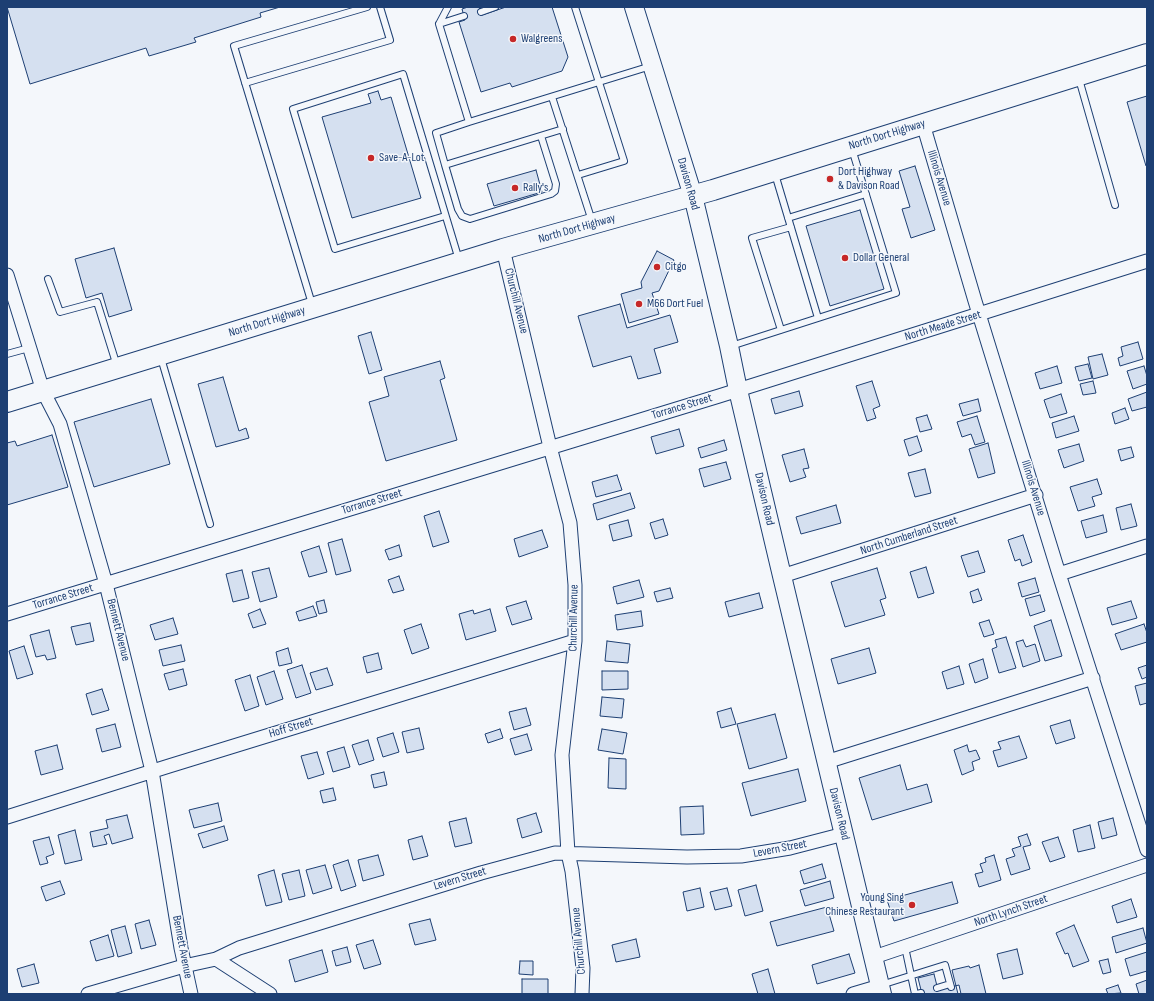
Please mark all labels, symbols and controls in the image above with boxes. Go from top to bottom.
place label: Walgreens [521,32,562,46]
marker: Walgreens [508,34,518,44]
street label: North Dort Highway [847,117,927,153]
street label: Illinois Avenue [924,149,954,207]
place label: Save-A-Lot [379,151,424,165]
marker: Save-A-Lot [366,153,376,163]
street label: Davison Road [674,156,702,212]
place label: Dort Highway & Davison Road [838,165,900,193]
marker: Dort Highway & Davison Road [825,174,835,184]
place label: Rally's [523,181,548,195]
marker: Rally's [510,183,520,193]
street label: North Dort Highway [537,211,617,247]
place label: Dollar General [853,251,909,265]
marker: Dollar General [840,253,850,263]
place label: Citgo [665,260,686,274]
marker: Citgo [652,262,662,272]
street label: Churchill Avenue [501,267,531,335]
place label: M66 Dort Fuel [647,297,703,311]
marker: M66 Dort Fuel [634,299,644,309]
street label: North Dort Highway [227,304,307,340]
street label: North Meade Street [903,308,983,344]
street label: Torrance Street [650,391,714,423]
street label: Illinois Avenue [1018,459,1048,517]
street label: Davison Road [751,471,777,527]
street label: Torrance Street [340,486,404,518]
street label: North Cumberland Street [859,513,959,559]
street label: Torrance Street [31,581,95,613]
street label: Churchill Avenue [566,584,582,652]
street label: Bennett Avenue [103,597,133,663]
street label: Hoff Street [267,715,315,741]
street label: Davison Road [826,786,852,842]
street label: Levern Street [752,837,808,861]
street label: Levern Street [432,864,488,894]
place label: Young Sing Chinese Restaurant [825,891,904,919]
street label: North Lynch Street [972,892,1050,930]
marker: Young Sing Chinese Restaurant [907,900,917,910]
street label: Churchill Avenue [569,907,589,975]
street label: Bennett Avenue [169,914,195,980]

